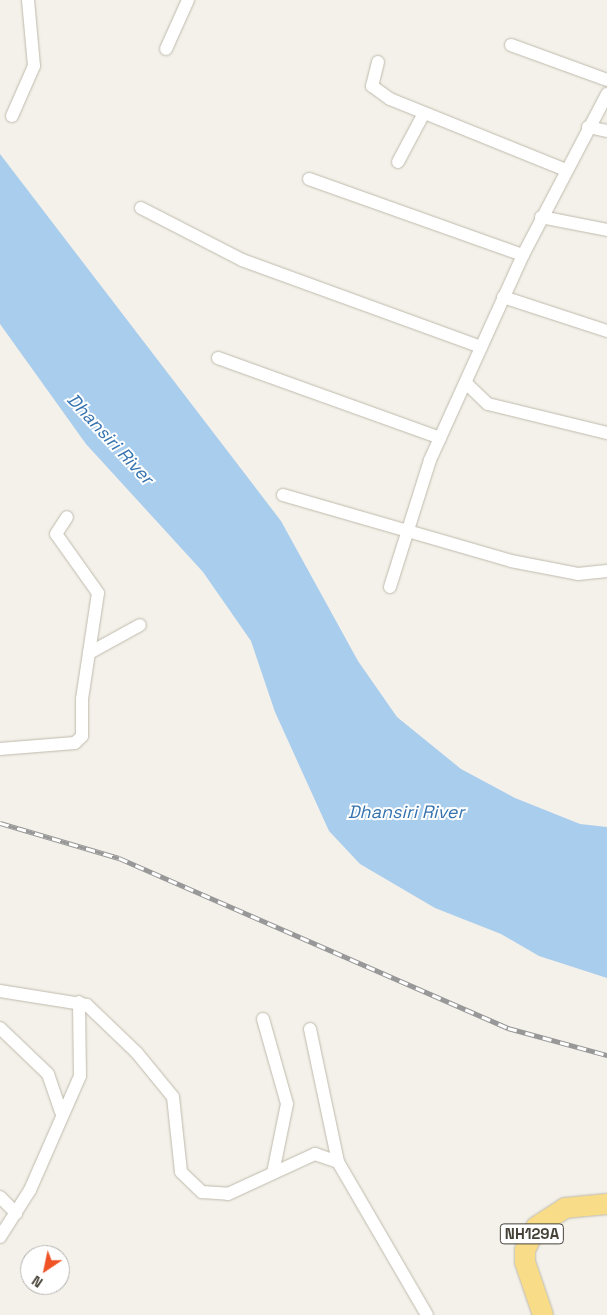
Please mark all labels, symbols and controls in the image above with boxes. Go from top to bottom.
water label: Dhansiri River [62,389,158,489]
water label: Dhansiri River [348,801,464,823]
road number: NH129A [500,1222,564,1246]
north arrow [20,1245,70,1295]
text: N [28,1272,46,1292]

